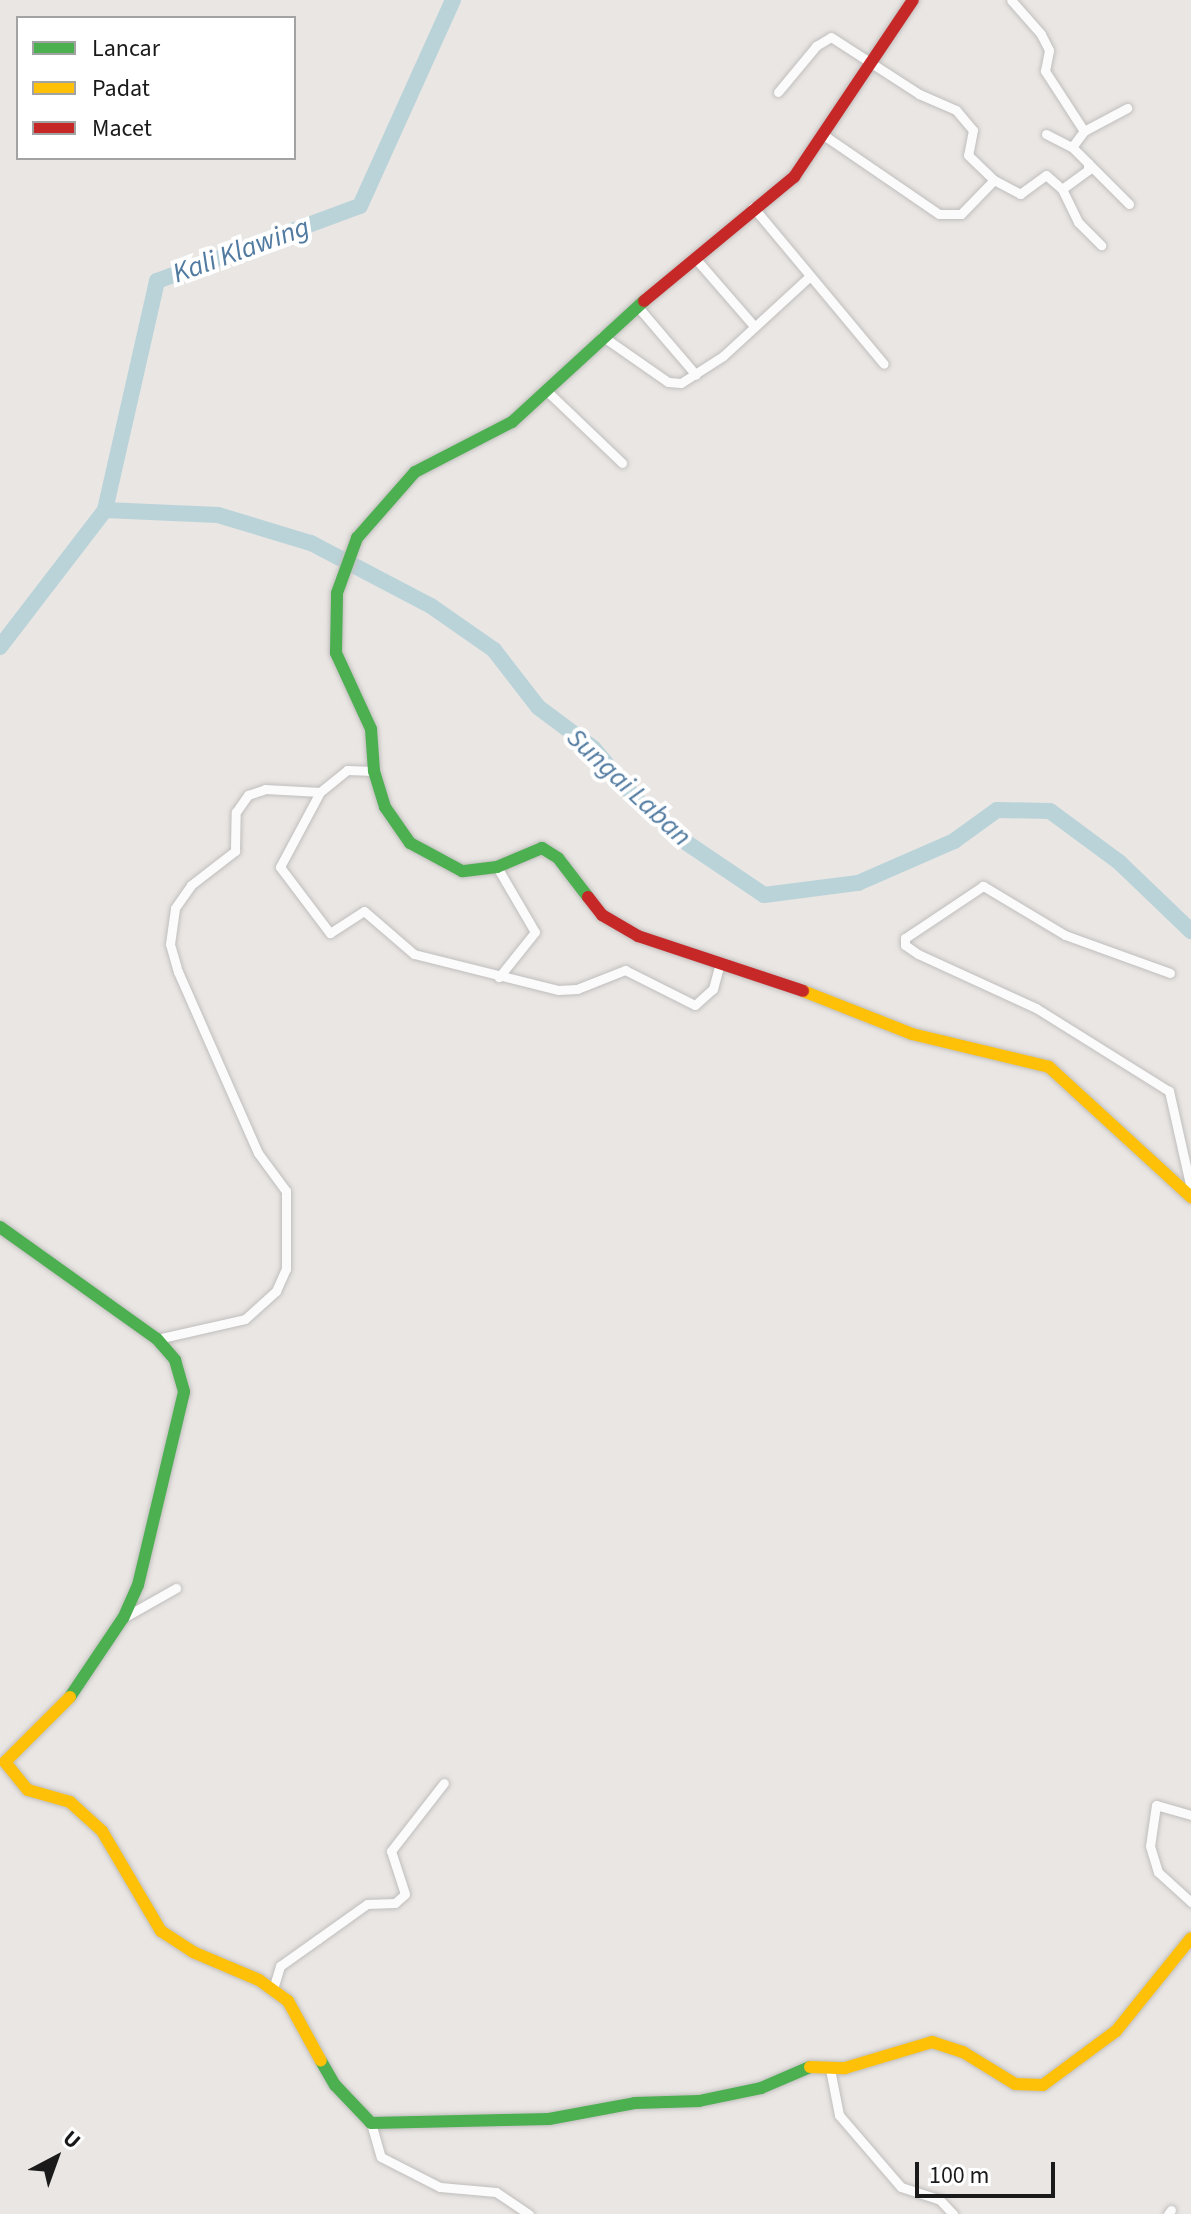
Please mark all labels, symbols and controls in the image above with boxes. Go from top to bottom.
legend [16,16,296,160]
text: Lancar [92,31,160,66]
text: Padat [92,71,150,106]
text: Macet [92,111,152,146]
water label: Kali Klawing [168,210,314,290]
water label: Sungai Laban [560,721,698,853]
north arrow [16,2118,96,2198]
text: U [56,2123,88,2157]
scale bar [919,2146,1059,2196]
text: 100 m [929,2158,989,2193]

